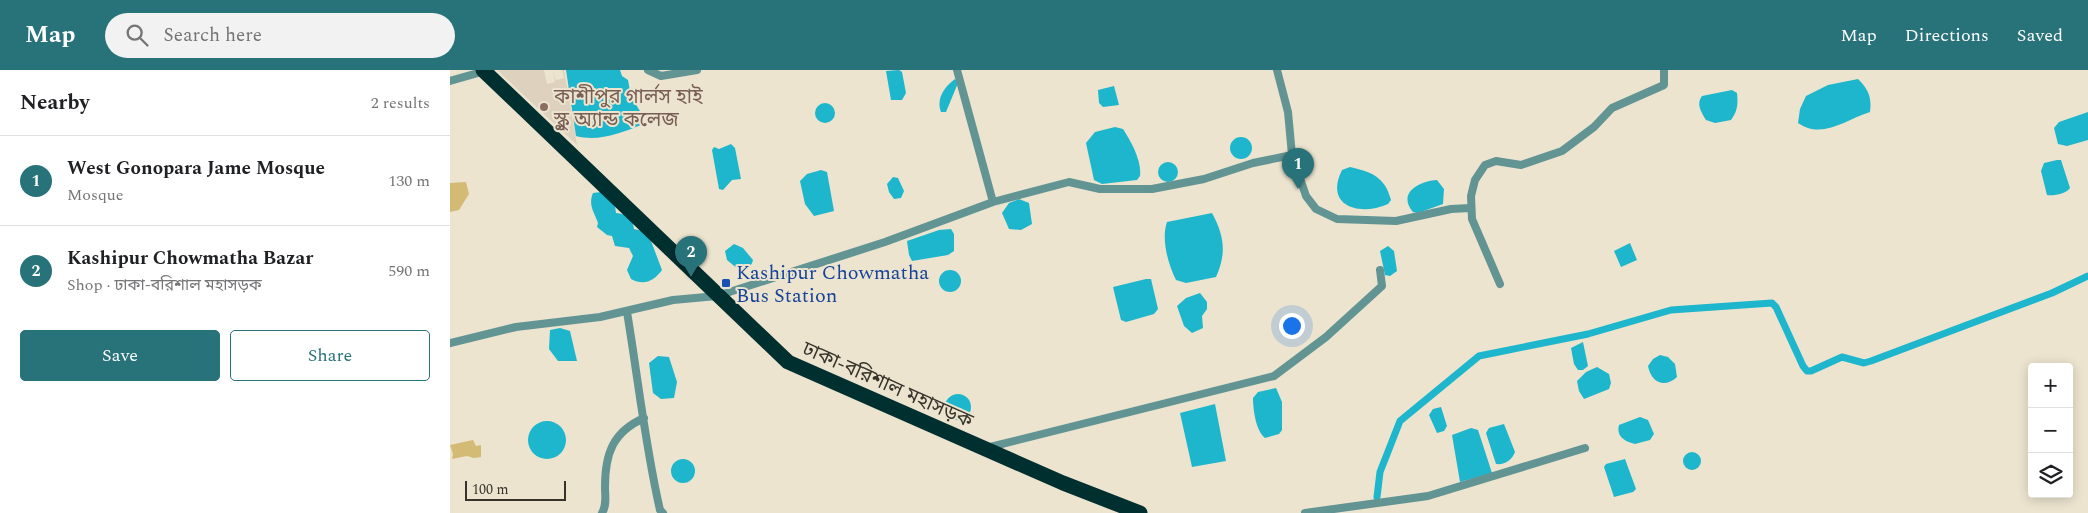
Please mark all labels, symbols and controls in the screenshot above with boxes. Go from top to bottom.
search box [105,13,455,58]
text: Map [25,17,75,53]
icon: search [123,21,151,49]
text: Search here [163,21,262,50]
text: Map [1841,22,1877,49]
text: Directions [1905,22,1989,49]
text: Saved [2017,22,2063,49]
place label: কাশীপুর গার্লস হাই স্কুল অ্যান্ড কলেজ [553,82,703,135]
text: Nearby [20,87,90,119]
text: 2 results [371,91,430,115]
marker: কাশীপুর গার্লস হাই স্কুল অ্যান্ড কলেজ [538,101,550,113]
pin: 1 [1282,148,1314,189]
text: West Gonopara Jame Mosque [67,154,325,183]
text: 1 [32,169,40,193]
text: 130 m [388,169,430,193]
text: Mosque [67,183,124,207]
pin: 2 [675,236,707,277]
text: Kashipur Chowmatha Bazar [67,244,313,273]
place label: Kashipur Chowmatha Bus Station [736,258,929,311]
text: 2 [32,259,40,283]
text: 590 m [388,259,430,283]
text: Shop · ঢাকা-বরিশাল মহাসড়ক [67,273,262,297]
marker: Kashipur Chowmatha Bus Station [720,277,732,289]
your location [1279,313,1305,339]
button: Save [20,330,220,381]
button: Share [230,330,430,381]
street label: ঢাকা-বরিশাল মহাসড়ক [797,333,979,436]
map controls [2028,363,2073,498]
button: + [2028,363,2073,408]
button: − [2028,408,2073,453]
button: layers [2028,453,2073,498]
scale bar [465,478,566,501]
text: 100 m [472,479,509,500]

